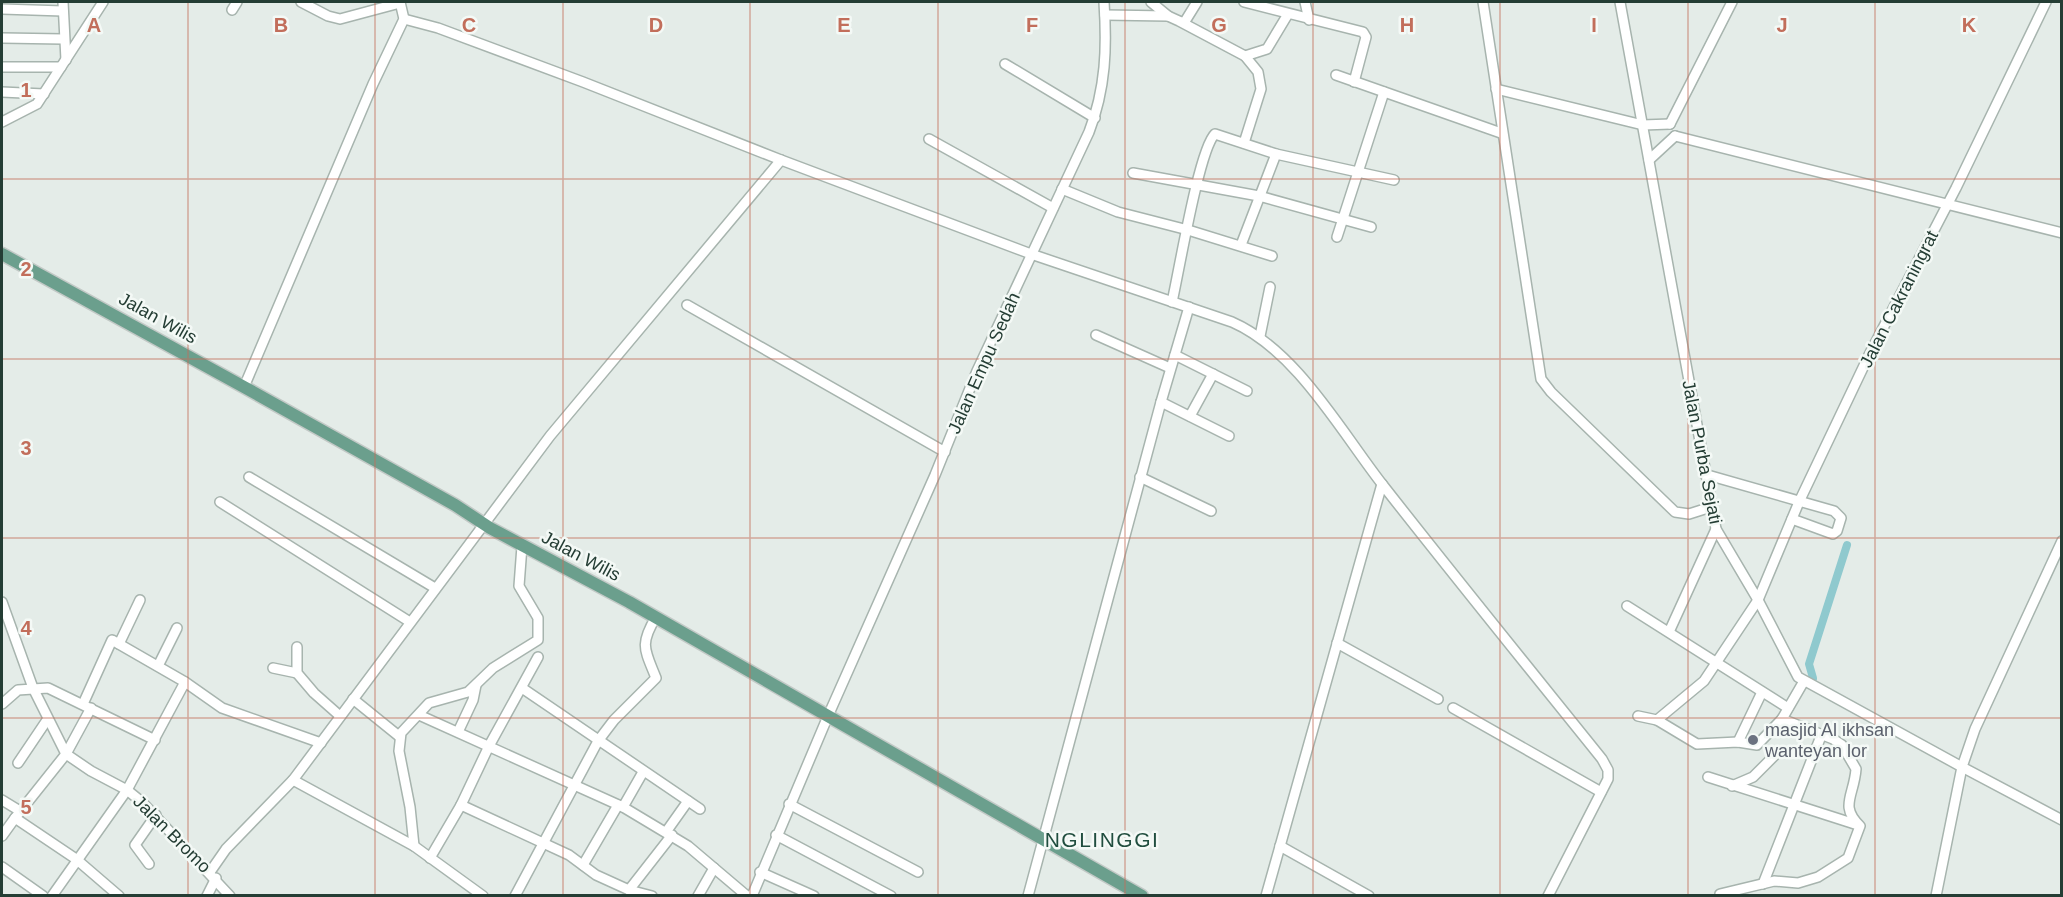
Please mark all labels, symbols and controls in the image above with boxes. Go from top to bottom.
text: A [87,14,101,36]
text: B [274,14,288,36]
text: C [462,14,476,36]
text: D [649,14,663,36]
text: E [837,14,851,36]
text: F [1026,14,1038,36]
text: G [1211,14,1227,36]
text: H [1400,14,1414,36]
text: I [1591,14,1597,36]
text: J [1776,14,1788,36]
text: K [1962,14,1977,36]
text: 1 [20,79,32,101]
street label: Jalan Cakraningrat [1856,227,1942,371]
text: 2 [20,258,32,280]
street label: Jalan Wilis [116,288,200,348]
street label: Jalan Empu Sedah [944,289,1024,437]
street label: Jalan Purba Sejati [1678,378,1726,526]
text: 3 [20,437,32,459]
street label: Jalan Wilis [538,527,624,585]
text: 4 [20,617,32,639]
place label: masjid Al ikhsan wanteyan lor [1764,720,1894,761]
marker: masjid Al ikhsan wanteyan lor [1746,733,1760,747]
street label: Jalan Bromo [129,791,215,877]
text: 5 [20,796,32,818]
district label: NGLINGGI [1045,828,1159,851]

